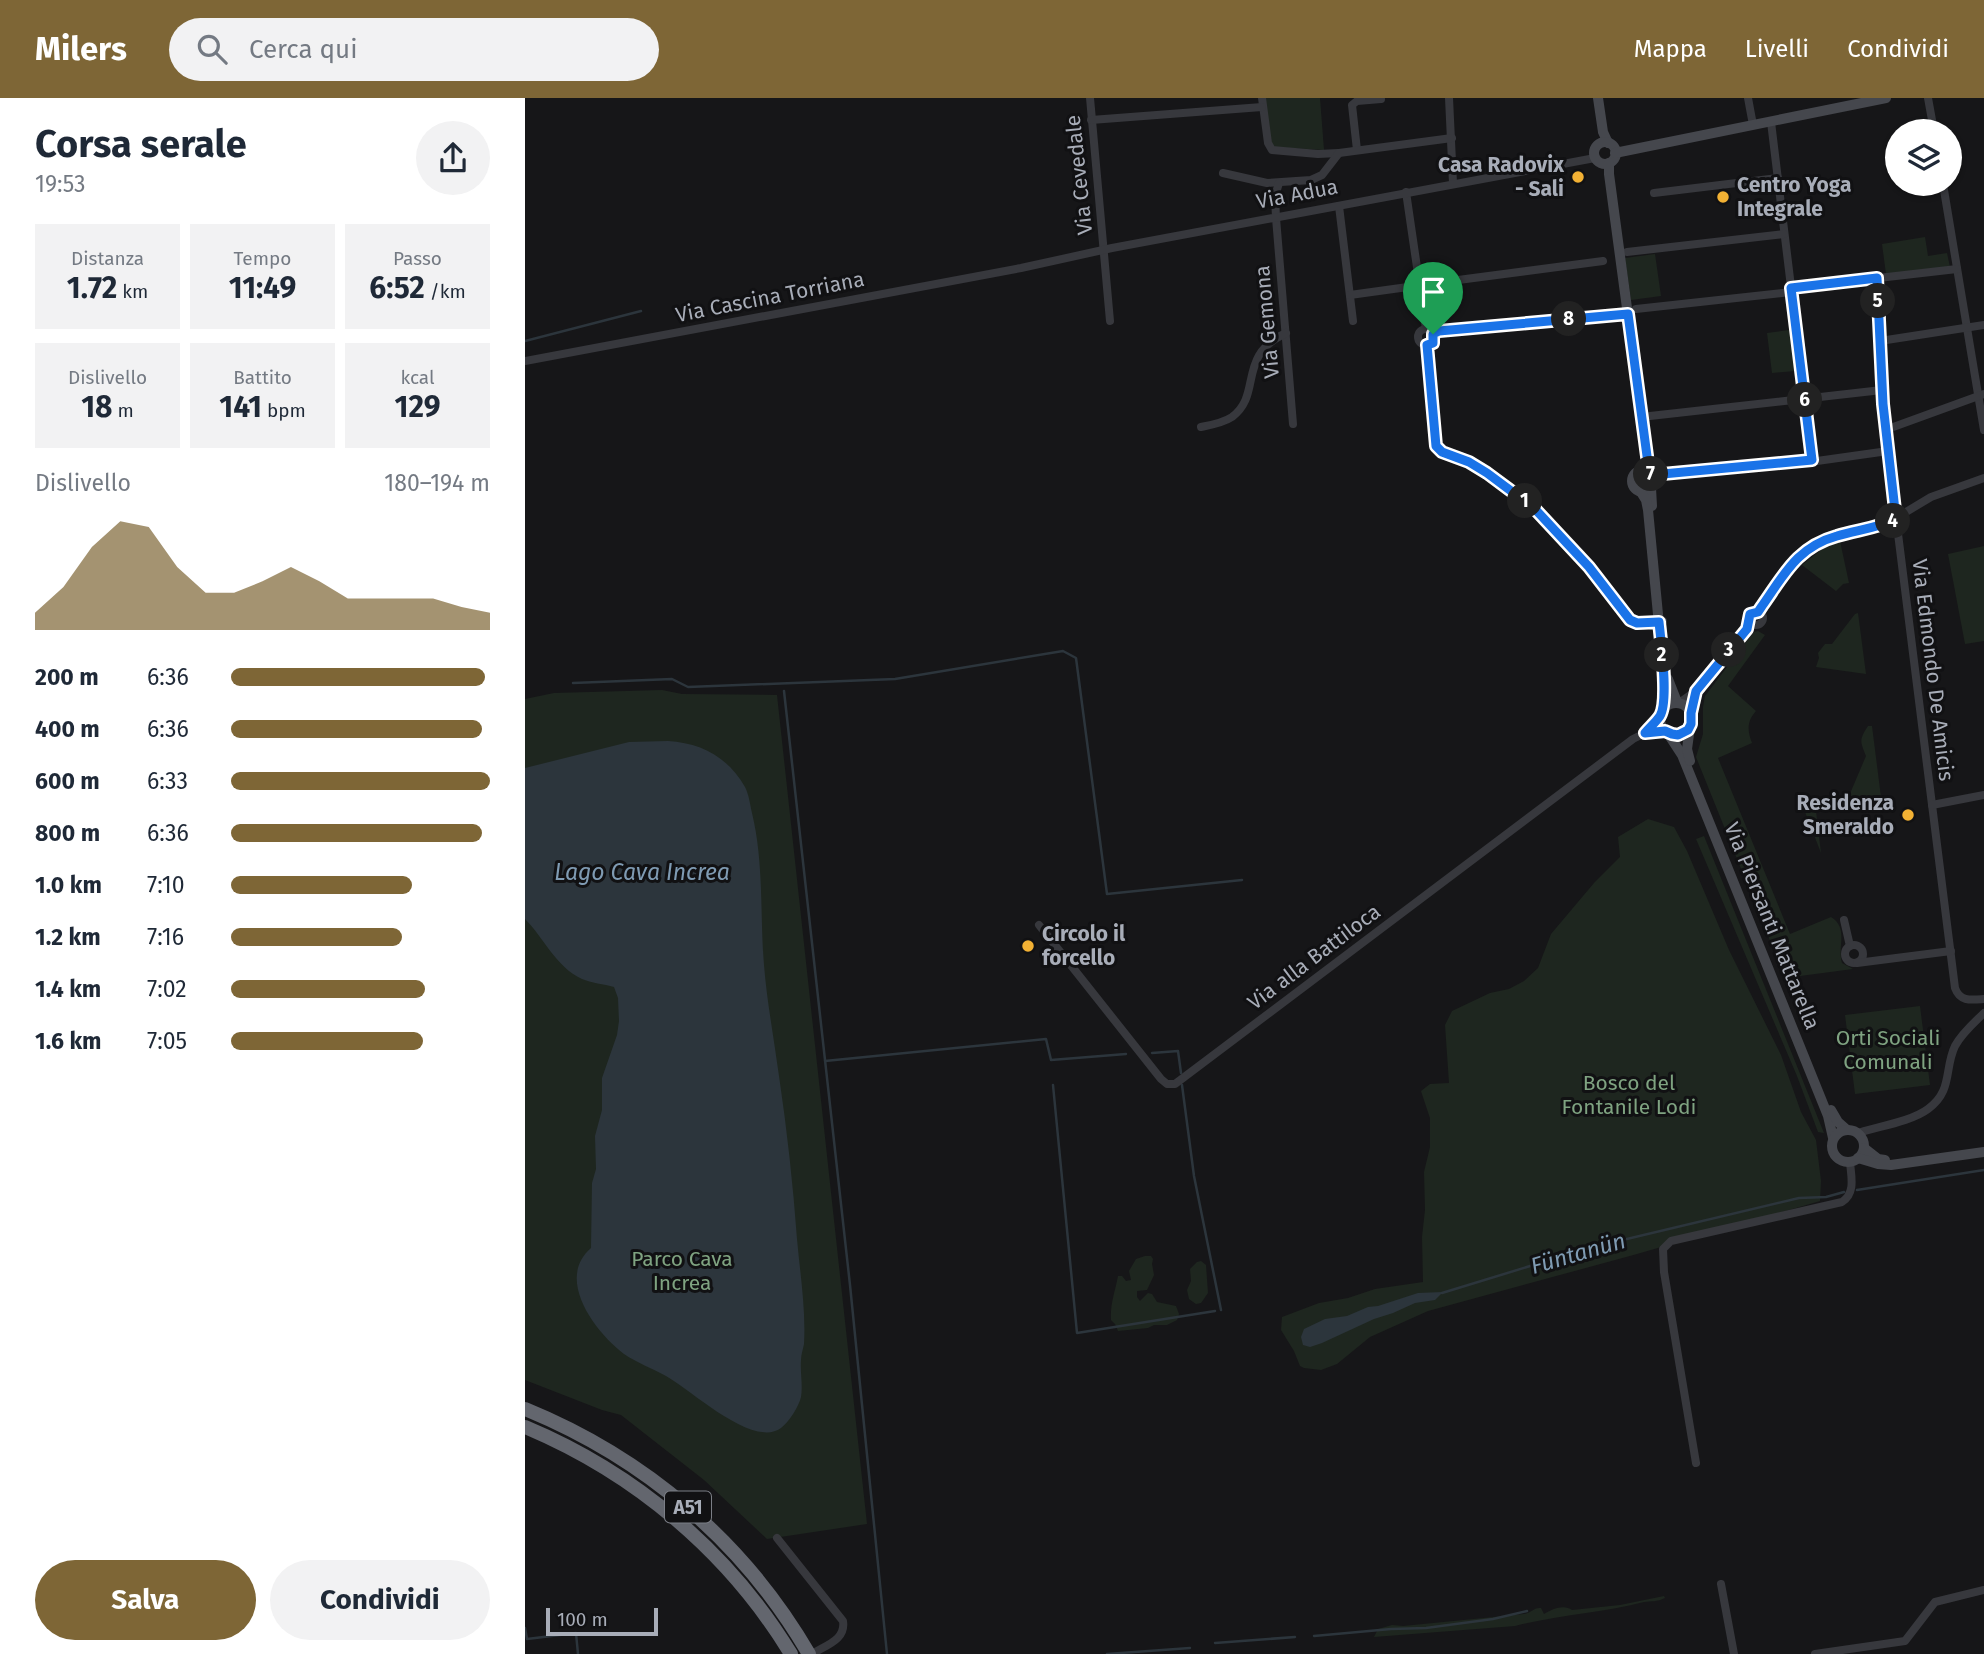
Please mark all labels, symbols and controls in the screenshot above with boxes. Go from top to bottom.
search box [169,18,659,81]
text: Milers [35,29,127,69]
icon: search [193,30,231,68]
text: Cerca qui [249,34,358,65]
text: Mappa [1634,35,1707,63]
text: Livelli [1745,35,1809,63]
text: Condividi [1847,35,1949,63]
street label: Via Cevedale [1060,114,1098,236]
map controls [1885,119,1962,196]
button: layers [1885,119,1962,196]
text: Corsa serale [35,121,247,167]
button: share [416,121,490,195]
place label: Casa Radovix - Sali [1438,152,1564,202]
marker: Casa Radovix - Sali [1570,169,1586,185]
text: 19:53 [35,170,86,198]
place label: Centro Yoga Integrale [1737,172,1851,222]
street label: Via Adua [1254,173,1340,215]
marker: Centro Yoga Integrale [1715,189,1731,205]
text: Distanza [71,247,144,270]
text: Tempo [234,247,291,270]
text: Passo [393,247,442,270]
pin [1403,262,1463,334]
street label: Via Gemona [1249,264,1285,380]
street label: Via Cascina Torriana [673,266,867,328]
text: 1.72 [67,270,117,306]
text: 11:49 [229,270,296,306]
text: 6:52 [369,270,425,306]
icon: arrive [1414,273,1452,311]
text: km [117,280,148,303]
text: /km [425,280,466,303]
pin: 5 [1861,284,1895,318]
text: 5 [1872,289,1883,312]
pin: 8 [1551,302,1587,336]
text: 8 [1563,307,1574,330]
text: Dislivello [68,366,147,389]
text: Battito [233,366,292,389]
text: kcal [400,366,435,389]
pin: 6 [1787,382,1823,418]
text: 6 [1799,388,1810,411]
text: 18 [81,389,113,425]
text: 141 [219,389,262,425]
text: 129 [395,389,440,425]
text: m [113,399,134,422]
text: bpm [262,399,306,422]
pin: 7 [1633,456,1669,492]
text: 7 [1646,462,1655,485]
text: Dislivello [35,469,131,497]
text: 180–194 m [384,469,490,497]
pin: 1 [1507,484,1543,518]
text: 1 [1520,489,1529,512]
pin: 4 [1875,504,1911,538]
text: 4 [1887,509,1898,532]
street label: Via Edmondo De Amicis [1906,558,1960,783]
pin: 3 [1711,632,1747,668]
pin: 2 [1645,638,1679,672]
text: 3 [1724,638,1733,661]
text: 2 [1657,643,1666,666]
text: 200 m [35,663,99,691]
text: 6:36 [147,663,189,691]
text: 400 m [35,715,100,743]
text: 6:36 [147,715,189,743]
text: 600 m [35,767,100,795]
text: 6:33 [147,767,188,795]
place label: Residenza Smeraldo [1797,790,1894,840]
marker: Residenza Smeraldo [1900,807,1916,823]
text: 800 m [35,819,100,847]
text: 6:36 [147,819,189,847]
street label: Via Piersanti Mattarella [1719,819,1825,1033]
water label: Lago Cava Increa [554,858,730,886]
text: 1.0 km [35,871,102,899]
text: 7:10 [147,871,185,899]
street label: Via alla Battiloca [1242,899,1386,1015]
place label: Circolo il forcello [1042,921,1126,971]
text: 1.2 km [35,923,101,951]
text: 7:16 [147,923,184,951]
marker: Circolo il forcello [1020,938,1036,954]
text: 1.4 km [35,975,101,1003]
text: 7:02 [147,975,187,1003]
park label: Orti Sociali Comunali [1836,1025,1940,1075]
text: 1.6 km [35,1027,102,1055]
text: 7:05 [147,1027,187,1055]
park label: Bosco del Fontanile Lodi [1562,1070,1696,1120]
water label: Füntanün [1527,1226,1629,1280]
park label: Parco Cava Increa [631,1246,733,1296]
road number: A51 [665,1492,711,1522]
button: Salva [35,1560,256,1640]
button: Condividi [270,1560,490,1640]
scale bar [546,1605,658,1637]
text: 100 m [557,1608,608,1631]

